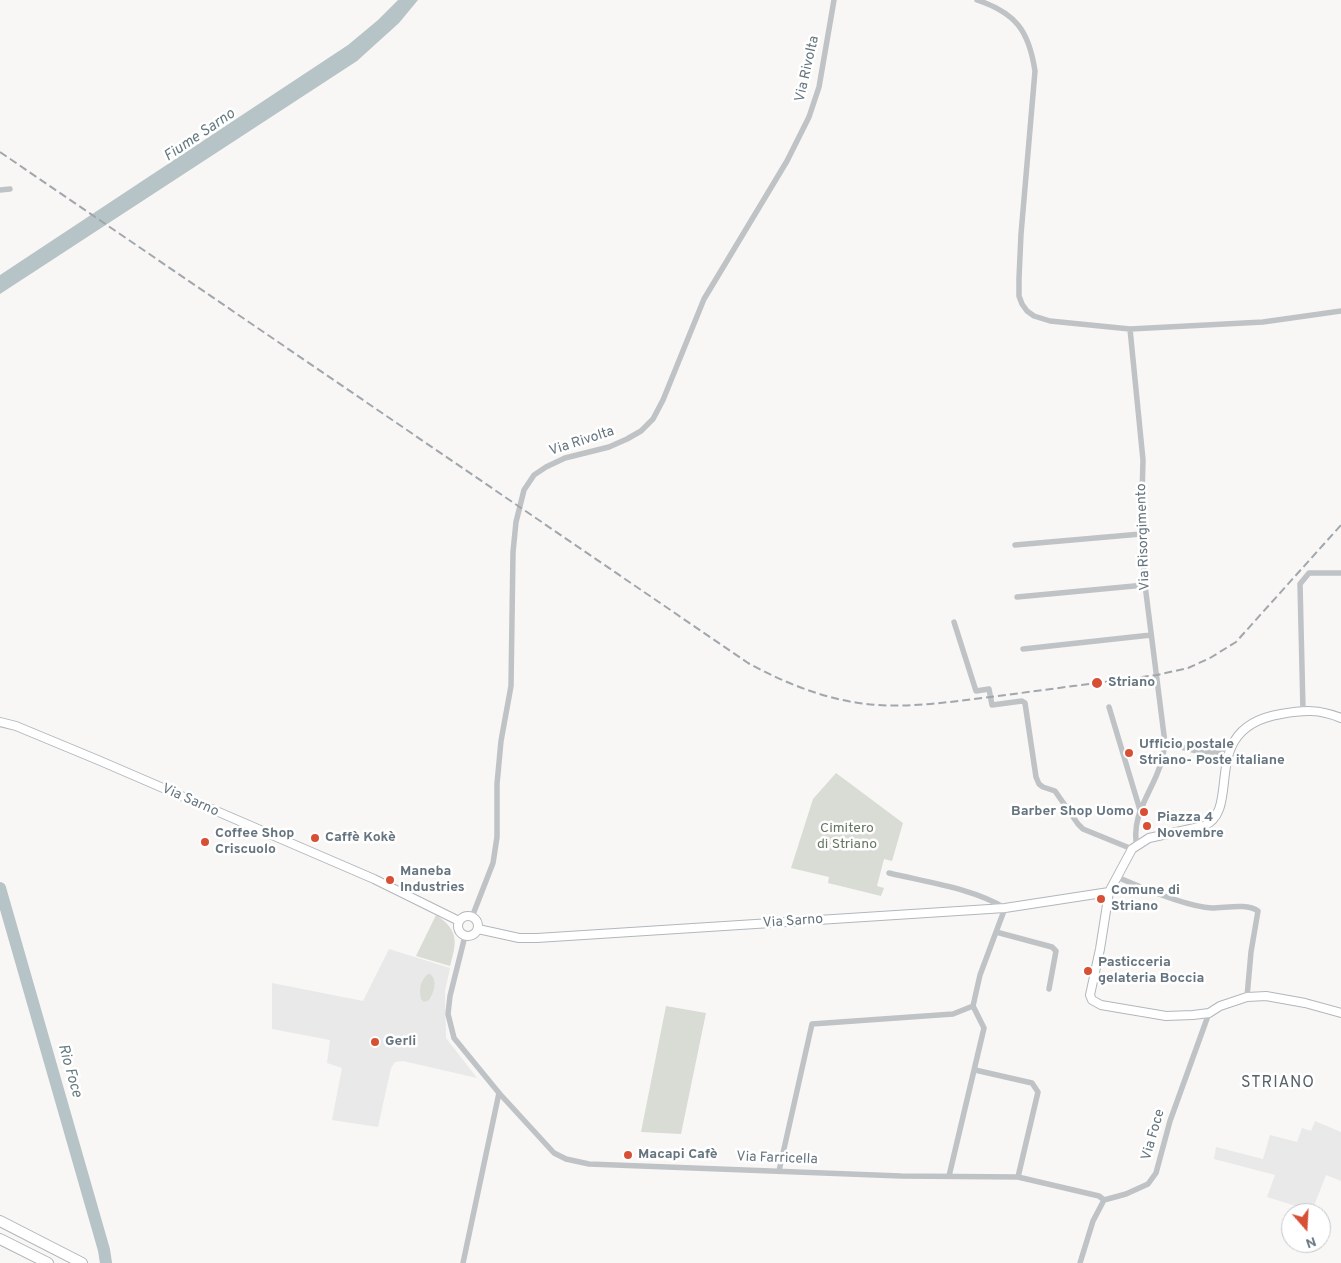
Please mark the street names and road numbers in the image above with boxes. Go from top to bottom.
street label: Via Rivolta [792,34,824,104]
street label: Via Rivolta [547,424,617,460]
street label: Via Risorgimento [1134,483,1154,591]
street label: Via Sarno [159,781,221,821]
street label: Via Sarno [762,912,824,932]
street label: Via Foce [1139,1107,1169,1163]
street label: Via Farricella [736,1149,818,1169]

